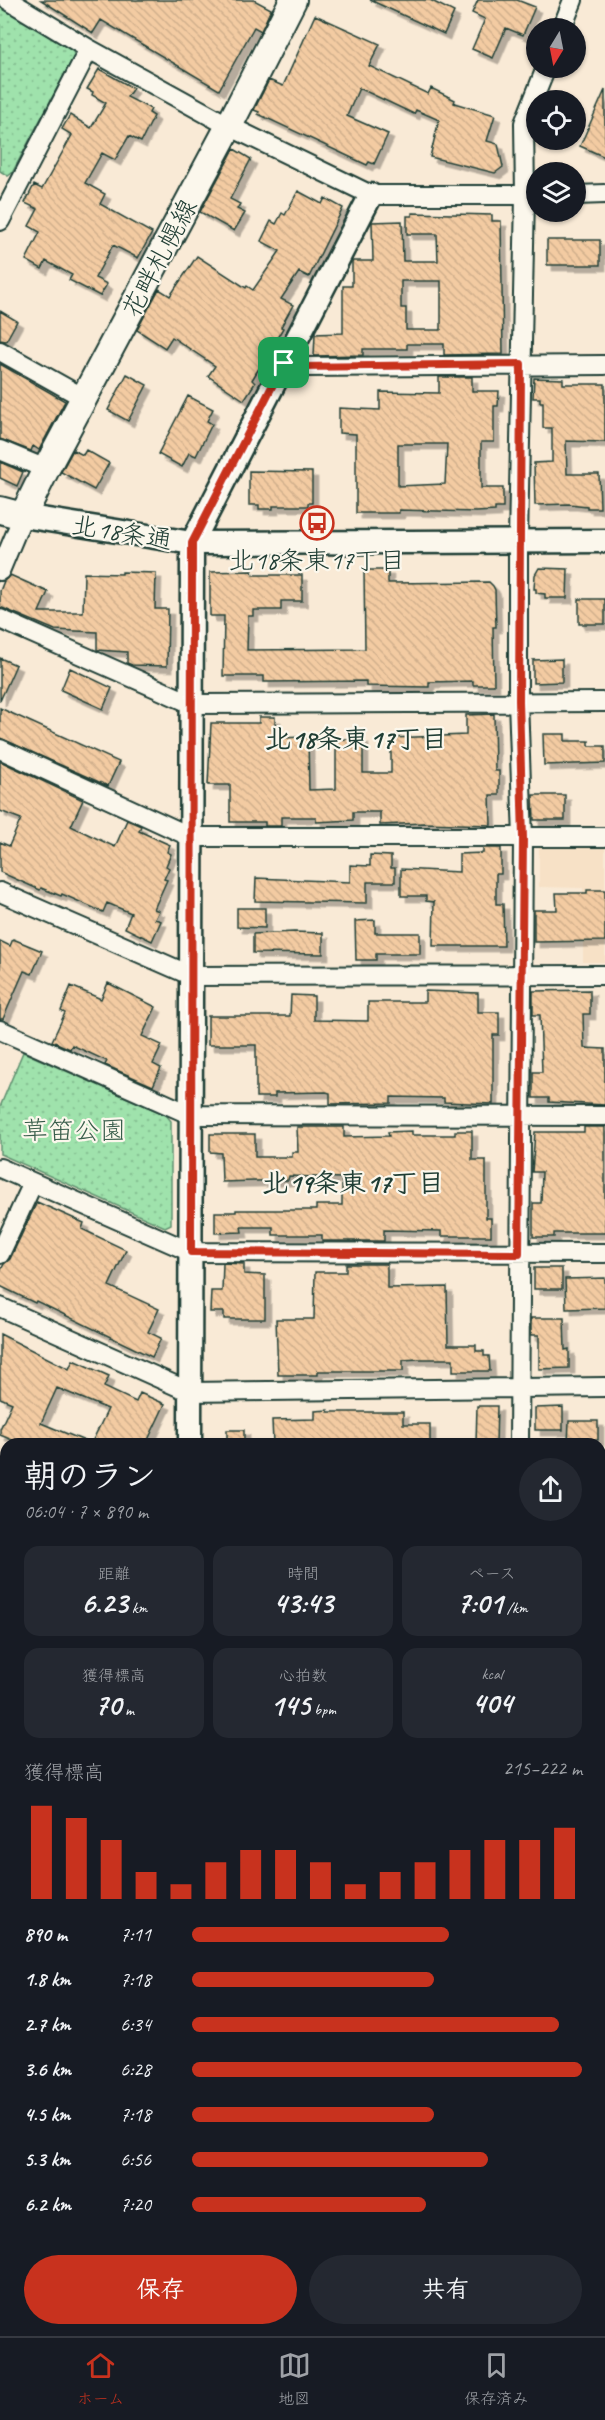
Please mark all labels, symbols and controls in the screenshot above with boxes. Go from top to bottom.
north arrow [526,18,586,78]
map controls [526,18,586,222]
button: locate [526,90,586,150]
button: layers [526,162,586,222]
street label: 花畔札幌線 [114,193,205,323]
pin [258,337,309,388]
icon: arrive [267,346,300,379]
bus stop icon: 北18条東17丁目 [299,505,335,541]
street label: 北18条通 [69,508,175,557]
place label: 北18条東17丁目 [229,544,405,577]
district label: 北18条東17丁目 [264,722,448,756]
park label: 草笛公園 [22,1114,126,1147]
district label: 北19条東17丁目 [261,1166,445,1200]
text: 朝のラン [24,1455,156,1497]
button: share [519,1458,582,1521]
text: 06:04 · 7 × 890 m [24,1499,148,1524]
text: 距離 [98,1564,130,1584]
text: 時間 [287,1564,319,1584]
text: ペース [468,1564,516,1584]
text: 6.23 [81,1584,128,1622]
text: 43:43 [273,1584,333,1622]
text: 7:01 [456,1584,503,1622]
text: km [128,1598,147,1618]
text: /km [503,1598,528,1618]
text: kcal [481,1664,503,1684]
text: 獲得標高 [82,1666,146,1686]
text: 心拍数 [279,1666,327,1686]
text: 404 [472,1684,512,1722]
text: 70 [94,1686,121,1724]
text: 145 [270,1686,310,1724]
text: m [121,1700,134,1720]
text: bpm [310,1700,336,1720]
text: 215–222 m [503,1756,582,1781]
text: 獲得標高 [24,1760,104,1785]
text: 890 m [24,1922,67,1947]
text: 7:11 [120,1922,151,1947]
text: 1.8 km [24,1967,71,1992]
text: 7:18 [120,1967,151,1992]
text: 2.7 km [24,2012,70,2037]
text: 6:34 [120,2012,151,2037]
text: 3.6 km [24,2057,71,2082]
text: 6:28 [120,2057,151,2082]
text: 4.5 km [24,2102,70,2127]
text: 7:18 [120,2102,151,2127]
text: 5.3 km [24,2147,70,2172]
text: 6:56 [120,2147,151,2172]
text: 6.2 km [24,2192,71,2217]
text: 7:20 [120,2192,151,2217]
button: 保存 [24,2255,297,2324]
button: 共有 [309,2255,582,2324]
tab: ホーム [77,2349,124,2409]
tab: 地図 [278,2349,311,2409]
tab: 保存済み [464,2349,528,2409]

